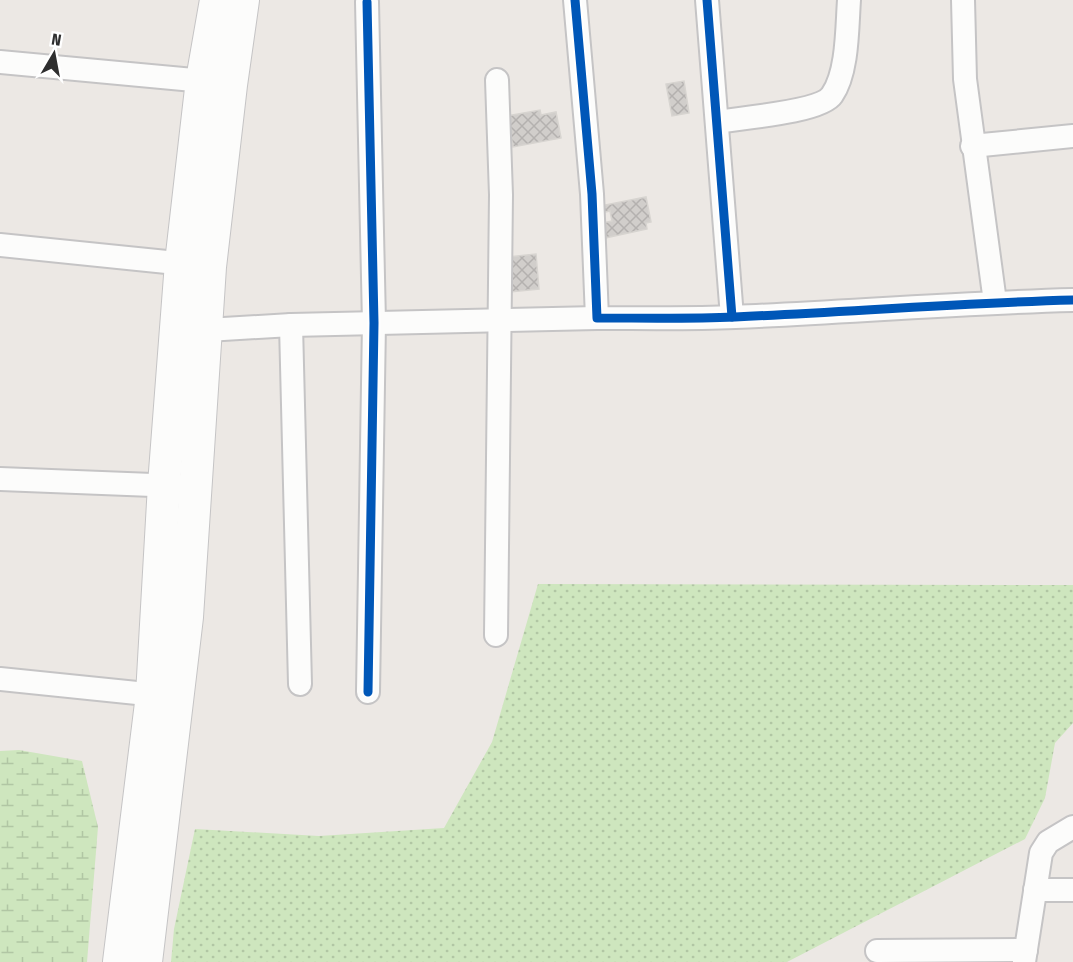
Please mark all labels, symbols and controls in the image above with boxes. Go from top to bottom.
north arrow [24,24,84,84]
text: N [50,30,63,50]

